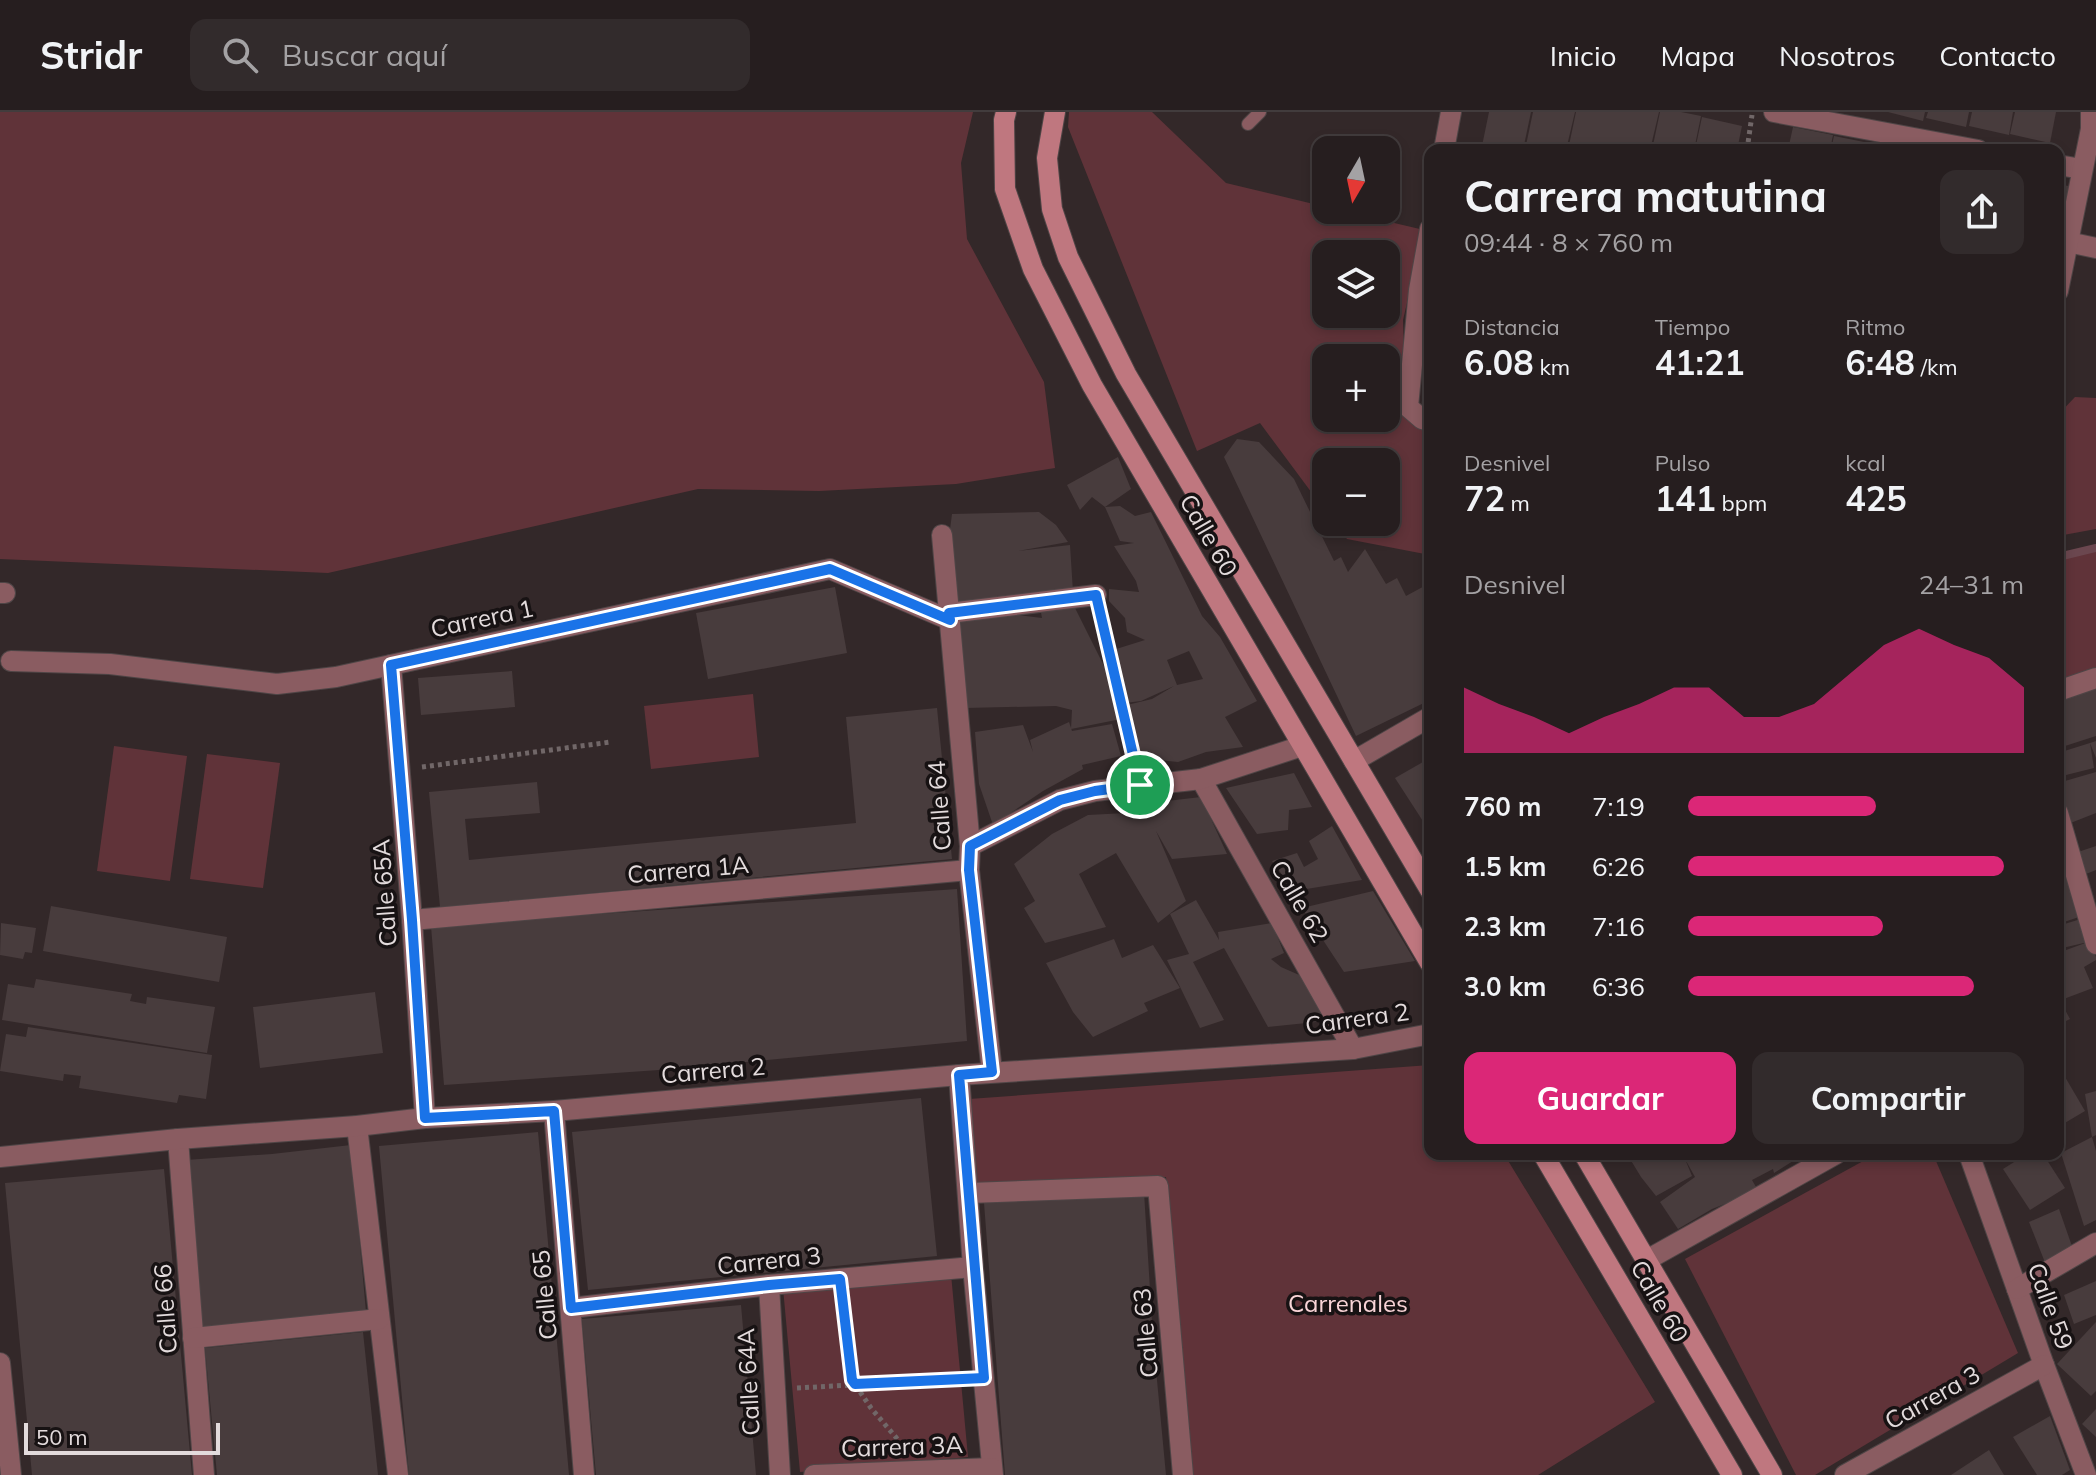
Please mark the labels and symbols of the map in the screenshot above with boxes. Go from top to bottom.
north arrow [1312,136,1400,224]
street label: Calle 60 [1174,489,1244,581]
street label: Carrera 1 [428,592,536,644]
pin [1106,751,1174,819]
street label: Calle 64 [921,760,957,852]
street label: Calle 65A [365,838,403,948]
street label: Carrera 1A [626,849,750,889]
street label: Calle 62 [1265,855,1335,947]
street label: Carrera 2 [1303,996,1411,1040]
street label: Carrera 2 [660,1051,766,1089]
street label: Carrera 3 [716,1240,822,1280]
street label: Calle 65 [525,1249,563,1341]
street label: Calle 60 [1625,1255,1695,1347]
street label: Calle 59 [2022,1259,2080,1353]
street label: Calle 66 [147,1263,183,1355]
street label: Calle 63 [1126,1287,1164,1379]
park label: Carrenales [1288,1288,1408,1318]
street label: Calle 64A [730,1327,766,1437]
street label: Carrera 3 [1879,1359,1985,1435]
scale bar [24,1419,220,1455]
street label: Carrera 3A [840,1429,964,1463]

